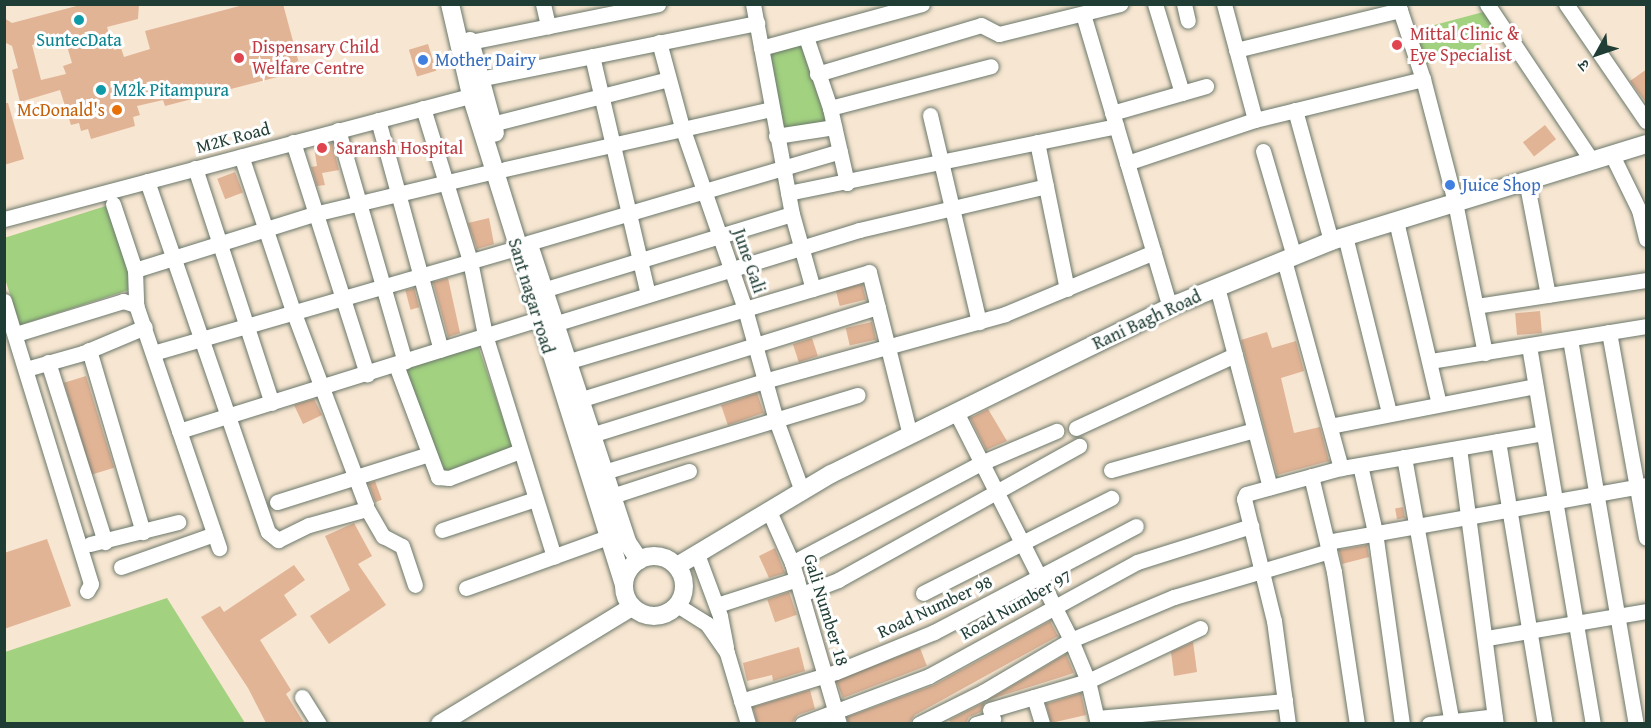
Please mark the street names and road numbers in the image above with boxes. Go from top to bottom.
street label: M2K Road [194,118,272,158]
street label: June Gali [728,226,770,296]
street label: Sant nagar road [503,236,559,356]
street label: Rani Bagh Road [1089,285,1205,355]
street label: Gali Number 18 [799,551,853,669]
street label: Road Number 97 [956,565,1076,645]
street label: Road Number 98 [874,571,996,643]

